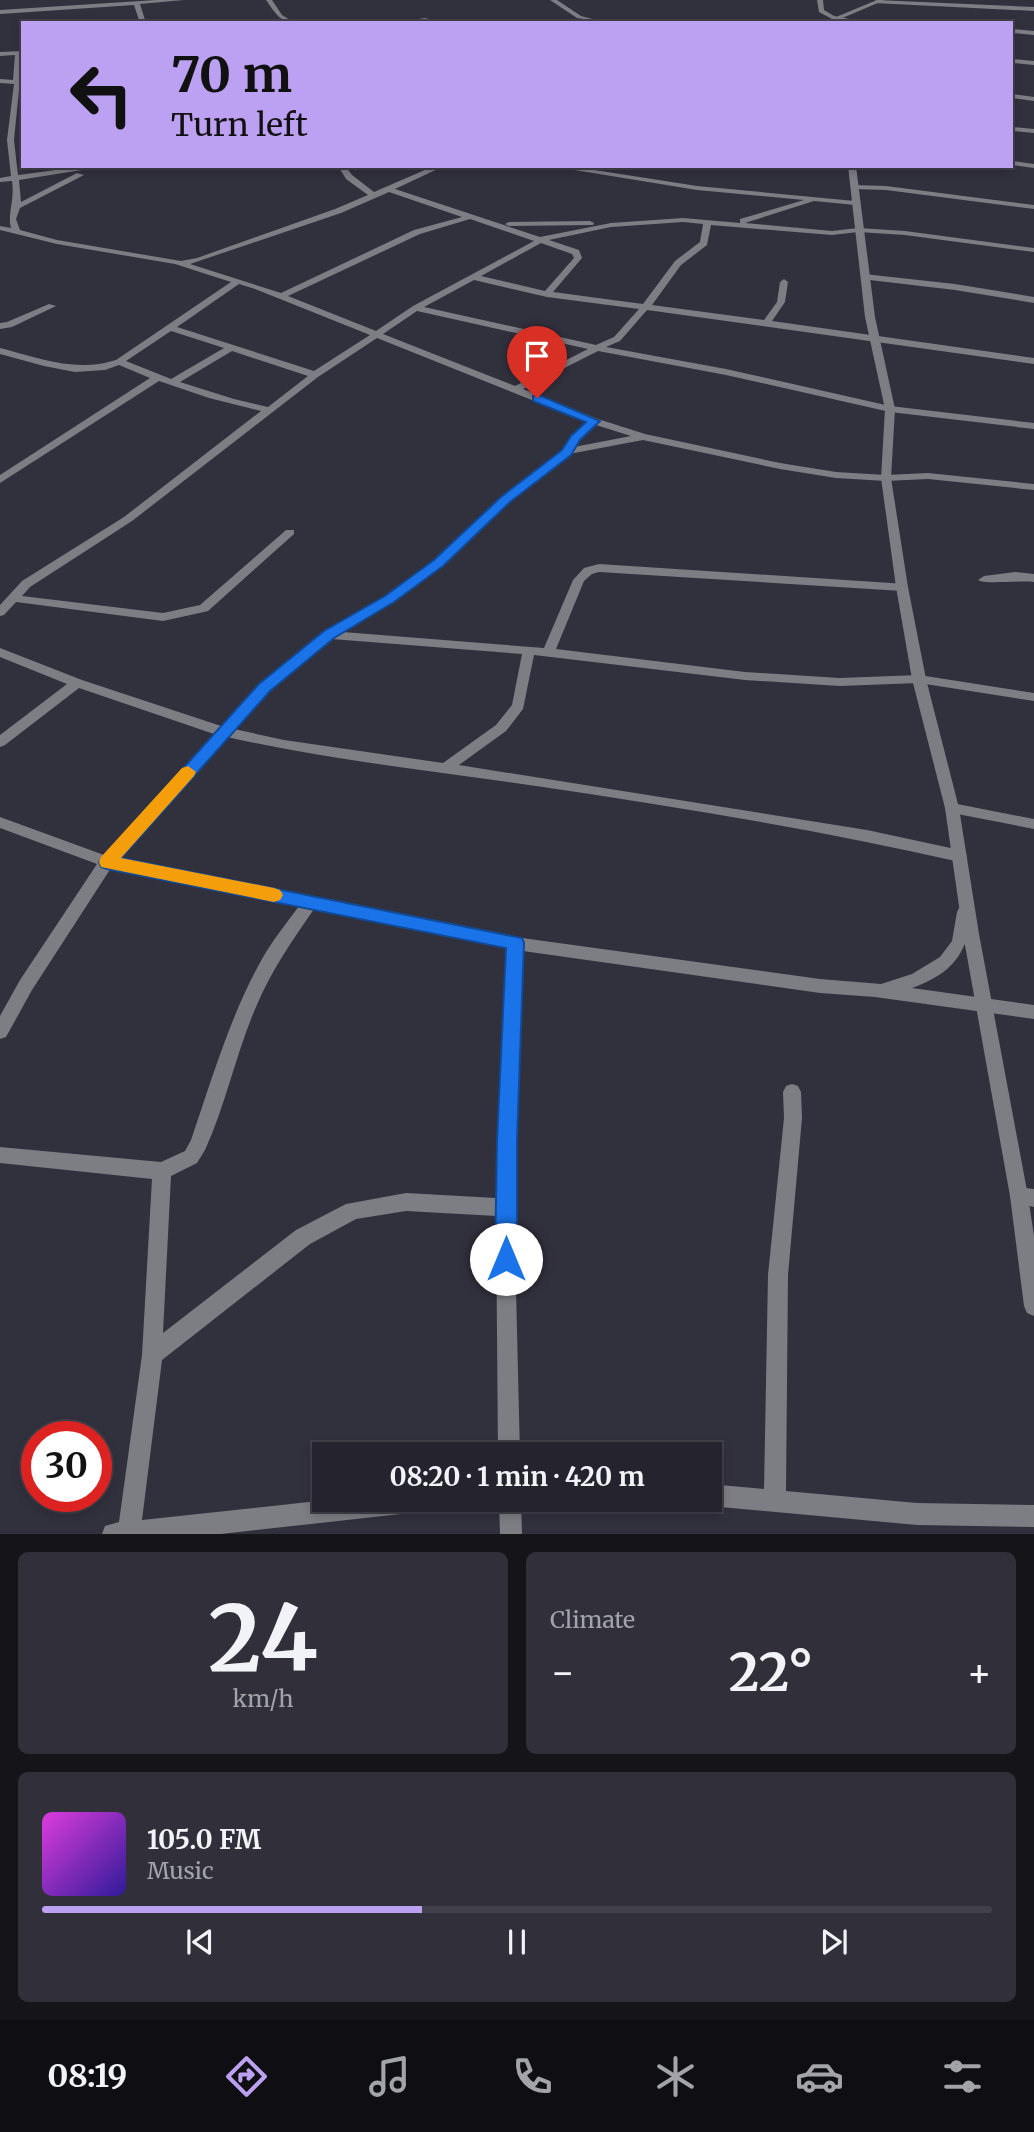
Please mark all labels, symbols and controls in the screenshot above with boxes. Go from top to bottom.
text: 70 m [171,44,292,105]
icon: left [56,49,147,140]
text: Turn left [171,105,308,145]
pin [507,326,567,398]
icon: arrive [518,337,556,375]
position arrow [469,1222,543,1296]
speed limit sign: 30 [21,1421,112,1512]
text: 08:20 · 1 min · 420 m [389,1460,645,1493]
text: 24 [208,1581,318,1696]
text: Climate [550,1605,635,1634]
text: 22° [729,1640,813,1705]
text: − [550,1649,575,1696]
text: + [967,1649,992,1696]
text: km/h [233,1684,293,1713]
text: 105.0 FM [147,1823,261,1856]
text: Music [147,1856,214,1885]
icon: previous [181,1923,219,1961]
icon: pause [498,1923,536,1961]
icon: next [815,1923,853,1961]
icon: directions [222,2052,271,2101]
icon: music [365,2052,414,2101]
icon: phone [508,2052,557,2101]
icon: climate [651,2052,700,2101]
icon: car [795,2052,844,2101]
icon: filters [938,2052,987,2101]
text: 08:19 [47,2056,127,2096]

